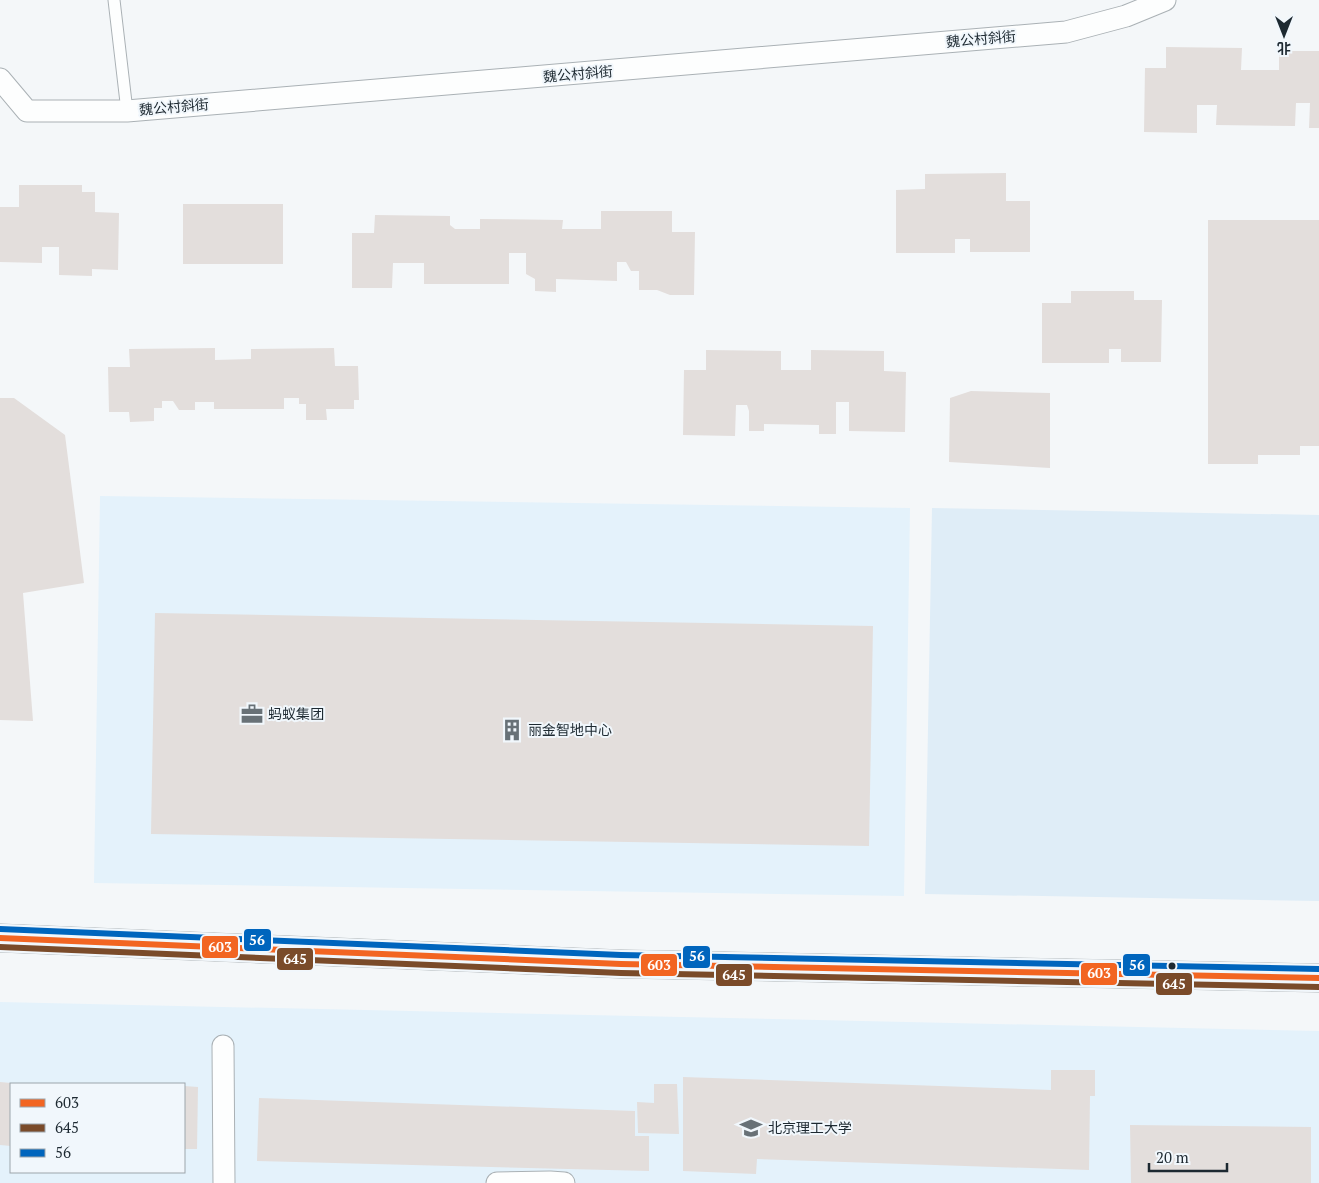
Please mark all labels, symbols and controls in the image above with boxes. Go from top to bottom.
north arrow [1259,10,1309,60]
street label: 魏公村斜街 [945,26,1017,51]
text: 北 [1277,39,1291,58]
street label: 魏公村斜街 [542,61,614,86]
street label: 魏公村斜街 [138,94,210,119]
office icon: 蚂蚁集团 [239,701,265,727]
place label: 蚂蚁集团 [268,704,324,723]
building icon: 丽金智地中心 [499,717,525,743]
place label: 丽金智地中心 [528,720,612,739]
line badge: 56 [243,928,272,952]
text: 56 [249,930,265,949]
line badge: 603 [201,935,239,959]
text: 603 [208,937,232,956]
line badge: 56 [682,945,711,969]
text: 56 [689,946,705,965]
line badge: 645 [276,947,314,971]
text: 645 [283,949,307,968]
line badge: 603 [640,953,678,977]
line badge: 56 [1122,953,1151,977]
text: 603 [647,955,671,974]
text: 56 [1129,955,1145,974]
unlabelled marker [1167,961,1177,971]
line badge: 603 [1080,962,1118,986]
line badge: 645 [715,963,753,987]
text: 603 [1087,963,1111,982]
text: 645 [722,965,746,984]
line badge: 645 [1155,972,1193,996]
text: 645 [1162,974,1186,993]
legend [10,1083,185,1173]
text: 603 [55,1092,79,1112]
school or university icon: 北京理工大学 [738,1115,764,1141]
text: 645 [55,1117,79,1137]
place label: 北京理工大学 [768,1118,852,1137]
scale bar [1149,1140,1226,1172]
text: 56 [55,1142,71,1162]
text: 20 m [1156,1147,1189,1167]

